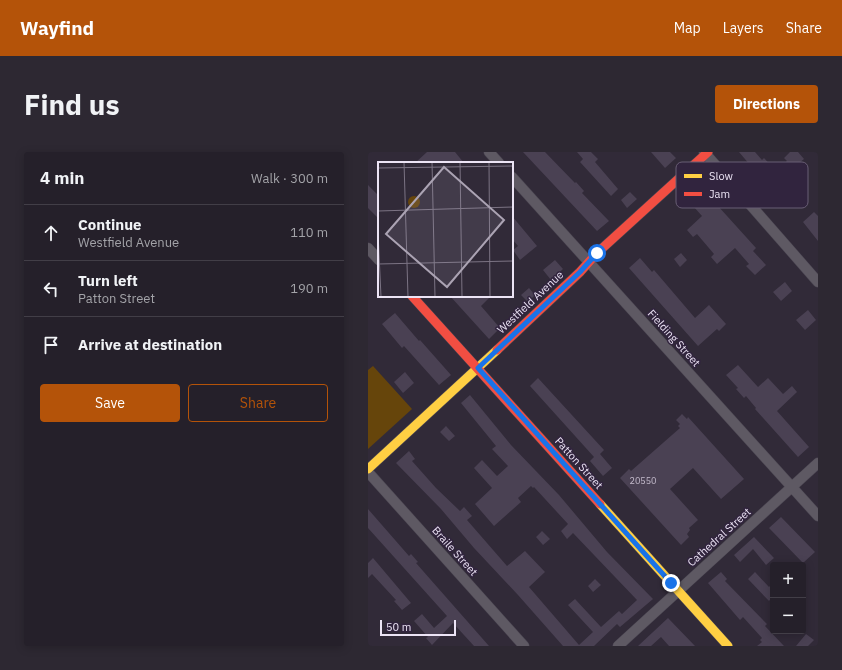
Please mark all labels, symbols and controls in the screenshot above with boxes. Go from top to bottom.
text: Wayfind [20,16,94,40]
text: Map [674,19,701,37]
text: Layers [723,19,764,37]
text: Share [786,19,822,37]
button: Directions [715,85,818,123]
text: Find us [24,86,120,123]
inset map [378,162,513,297]
legend [676,162,808,208]
text: 4 min [40,167,84,189]
text: Slow [709,169,733,183]
text: Walk · 300 m [251,170,328,187]
text: Jam [709,187,730,201]
text: Continue [78,215,142,234]
icon: ahead [40,222,62,244]
text: 110 m [290,224,328,241]
text: Westfield Avenue [78,234,179,251]
route start [588,244,606,262]
street label: Westfield Avenue [494,268,566,336]
text: Turn left [78,271,138,290]
icon: left [40,278,62,300]
text: 190 m [290,280,328,297]
text: Patton Street [78,290,155,307]
street label: Fielding Street [645,307,703,369]
icon: arrive [40,334,62,356]
text: Arrive at destination [78,335,222,354]
button: Save [40,384,180,422]
button: Share [188,384,328,422]
street label: Patton Street [552,434,606,492]
house number: 20550 [629,475,657,486]
street label: Cathedral Street [684,505,754,569]
street label: Braile Street [429,523,481,579]
map controls [770,562,806,634]
button: + [770,562,806,598]
route end [662,574,680,592]
button: − [770,598,806,634]
scale bar [380,618,456,637]
text: 50 m [386,620,411,634]

